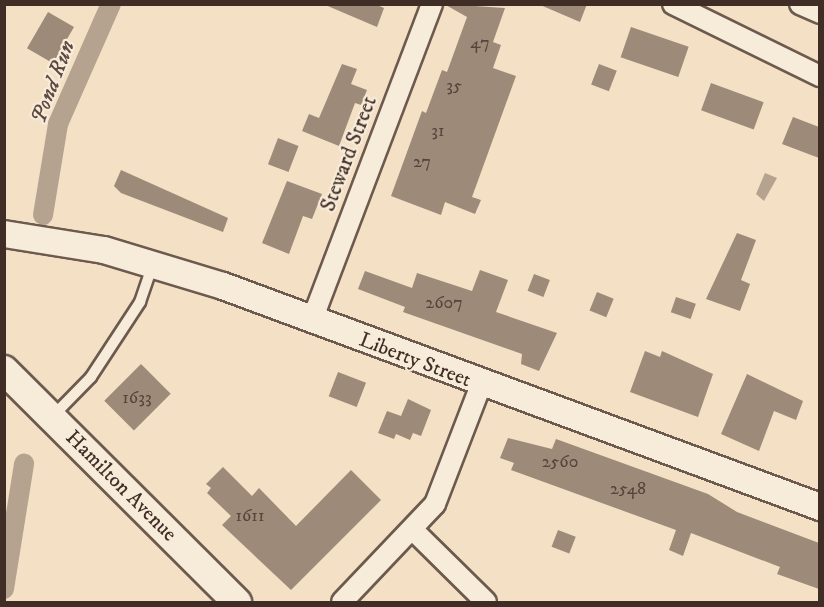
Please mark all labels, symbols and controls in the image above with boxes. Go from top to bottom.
house number: 47 [470,32,490,54]
water label: Pond Run [25,37,81,127]
house number: 35 [446,75,462,97]
street label: Steward Street [316,93,382,215]
house number: 31 [431,120,445,142]
house number: 27 [413,151,431,173]
house number: 2607 [425,292,463,314]
street label: Liberty Street [356,327,474,393]
house number: 1633 [122,387,152,409]
street label: Hamilton Avenue [60,425,182,547]
house number: 2560 [542,451,578,473]
house number: 2548 [610,478,646,500]
house number: 1611 [235,505,265,527]

